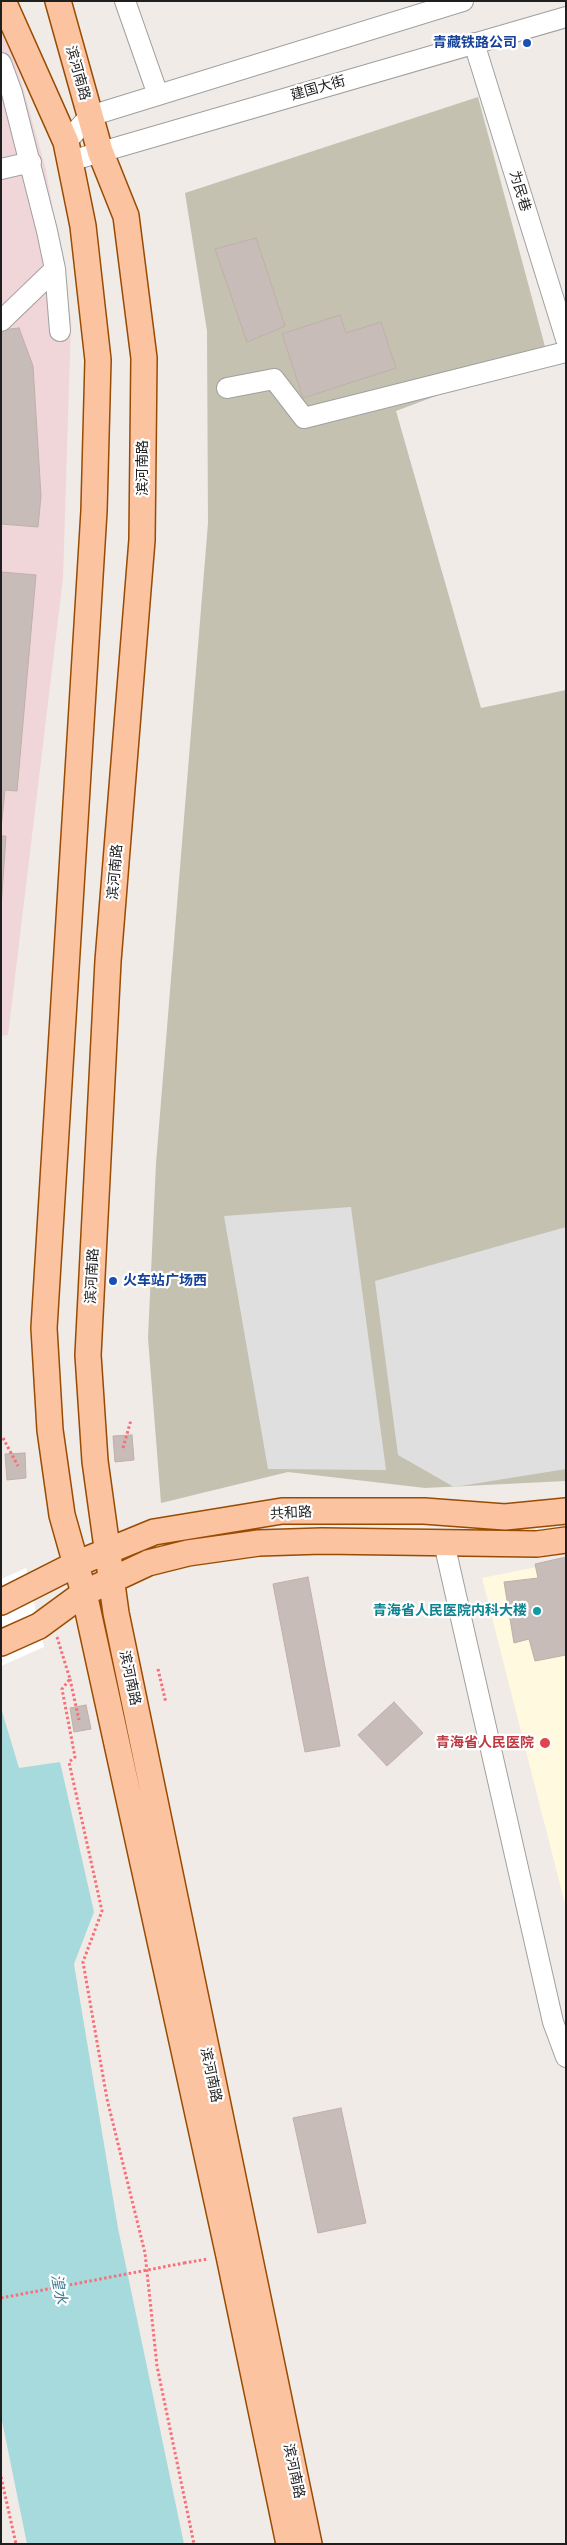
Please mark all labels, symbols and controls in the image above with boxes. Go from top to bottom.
place label: 青藏铁路公司 [433,35,517,51]
marker: 青藏铁路公司 [521,37,533,49]
street label: 滨河南路 [62,44,94,102]
street label: 建国大街 [289,72,347,104]
street label: 为民巷 [506,168,534,214]
street label: 滨河南路 [135,440,151,496]
street label: 滨河南路 [104,843,126,901]
street label: 滨河南路 [82,1248,102,1304]
place label: 火车站广场西 [123,1273,207,1289]
marker: 火车站广场西 [107,1275,119,1287]
street label: 共和路 [270,1504,312,1522]
place label: 青海省人民医院内科大楼 [373,1603,527,1619]
marker: 青海省人民医院内科大楼 [531,1605,543,1617]
street label: 滨河南路 [116,1649,144,1707]
place label: 青海省人民医院 [436,1735,534,1751]
marker: 青海省人民医院 [538,1736,552,1750]
street label: 滨河南路 [197,2046,225,2104]
water label: 湟水 [47,2273,71,2305]
street label: 滨河南路 [280,2442,308,2500]

